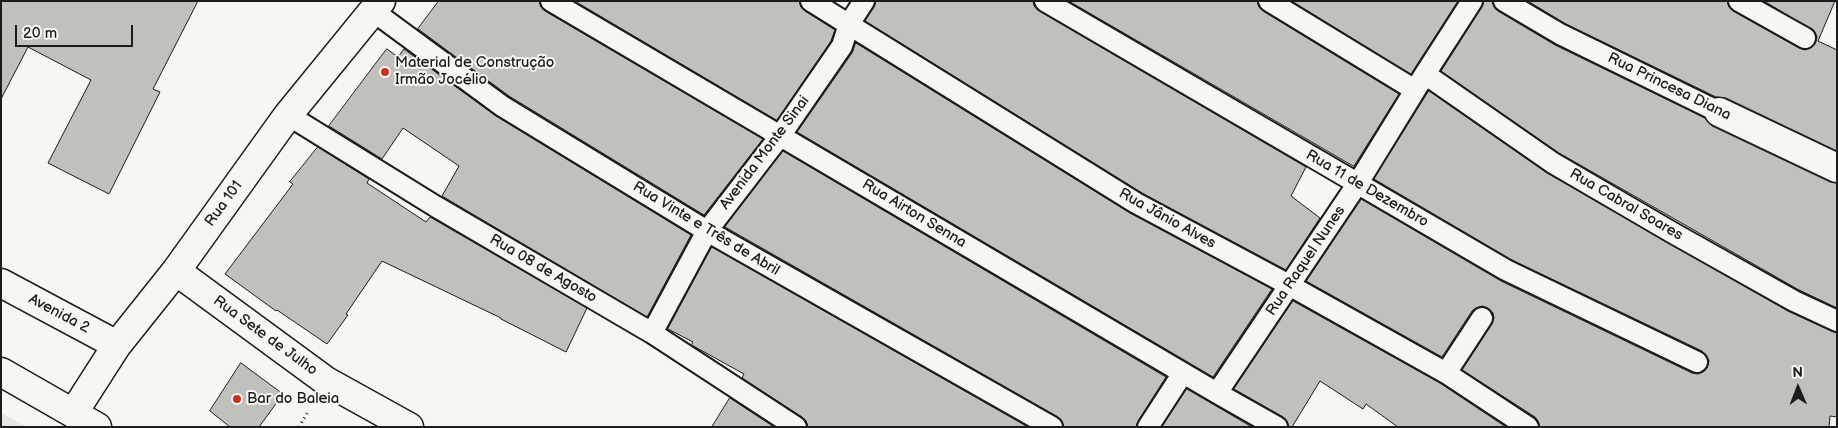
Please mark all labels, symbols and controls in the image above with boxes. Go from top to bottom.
scale bar [18,15,135,47]
text: 20 m [23,24,57,43]
street label: Rua Princesa Diana [1604,49,1734,125]
place label: Material de Construção Irmão Jocélio [395,54,554,89]
marker: Material de Construção Irmão Jocélio [379,66,391,78]
street label: Avenida Monte Sinai [716,93,814,213]
street label: Rua 11 de Dezembro [1302,146,1432,232]
street label: Rua Cabral Soares [1566,165,1686,245]
street label: Rua Airton Senna [859,176,969,252]
street label: Rua 101 [201,178,247,230]
street label: Rua Vinte e Três de Abril [629,178,783,280]
street label: Rua Jânio Alves [1115,185,1219,253]
street label: Rua Raquel Nunes [1263,203,1349,319]
street label: Rua 08 de Agosto [486,231,600,307]
street label: Avenida 2 [25,290,93,338]
street label: Rua Sete de Julho [209,292,321,380]
north arrow [1773,363,1823,413]
text: N [1792,364,1803,381]
place label: Bar do Baleia [247,390,339,408]
marker: Bar do Baleia [231,393,243,405]

